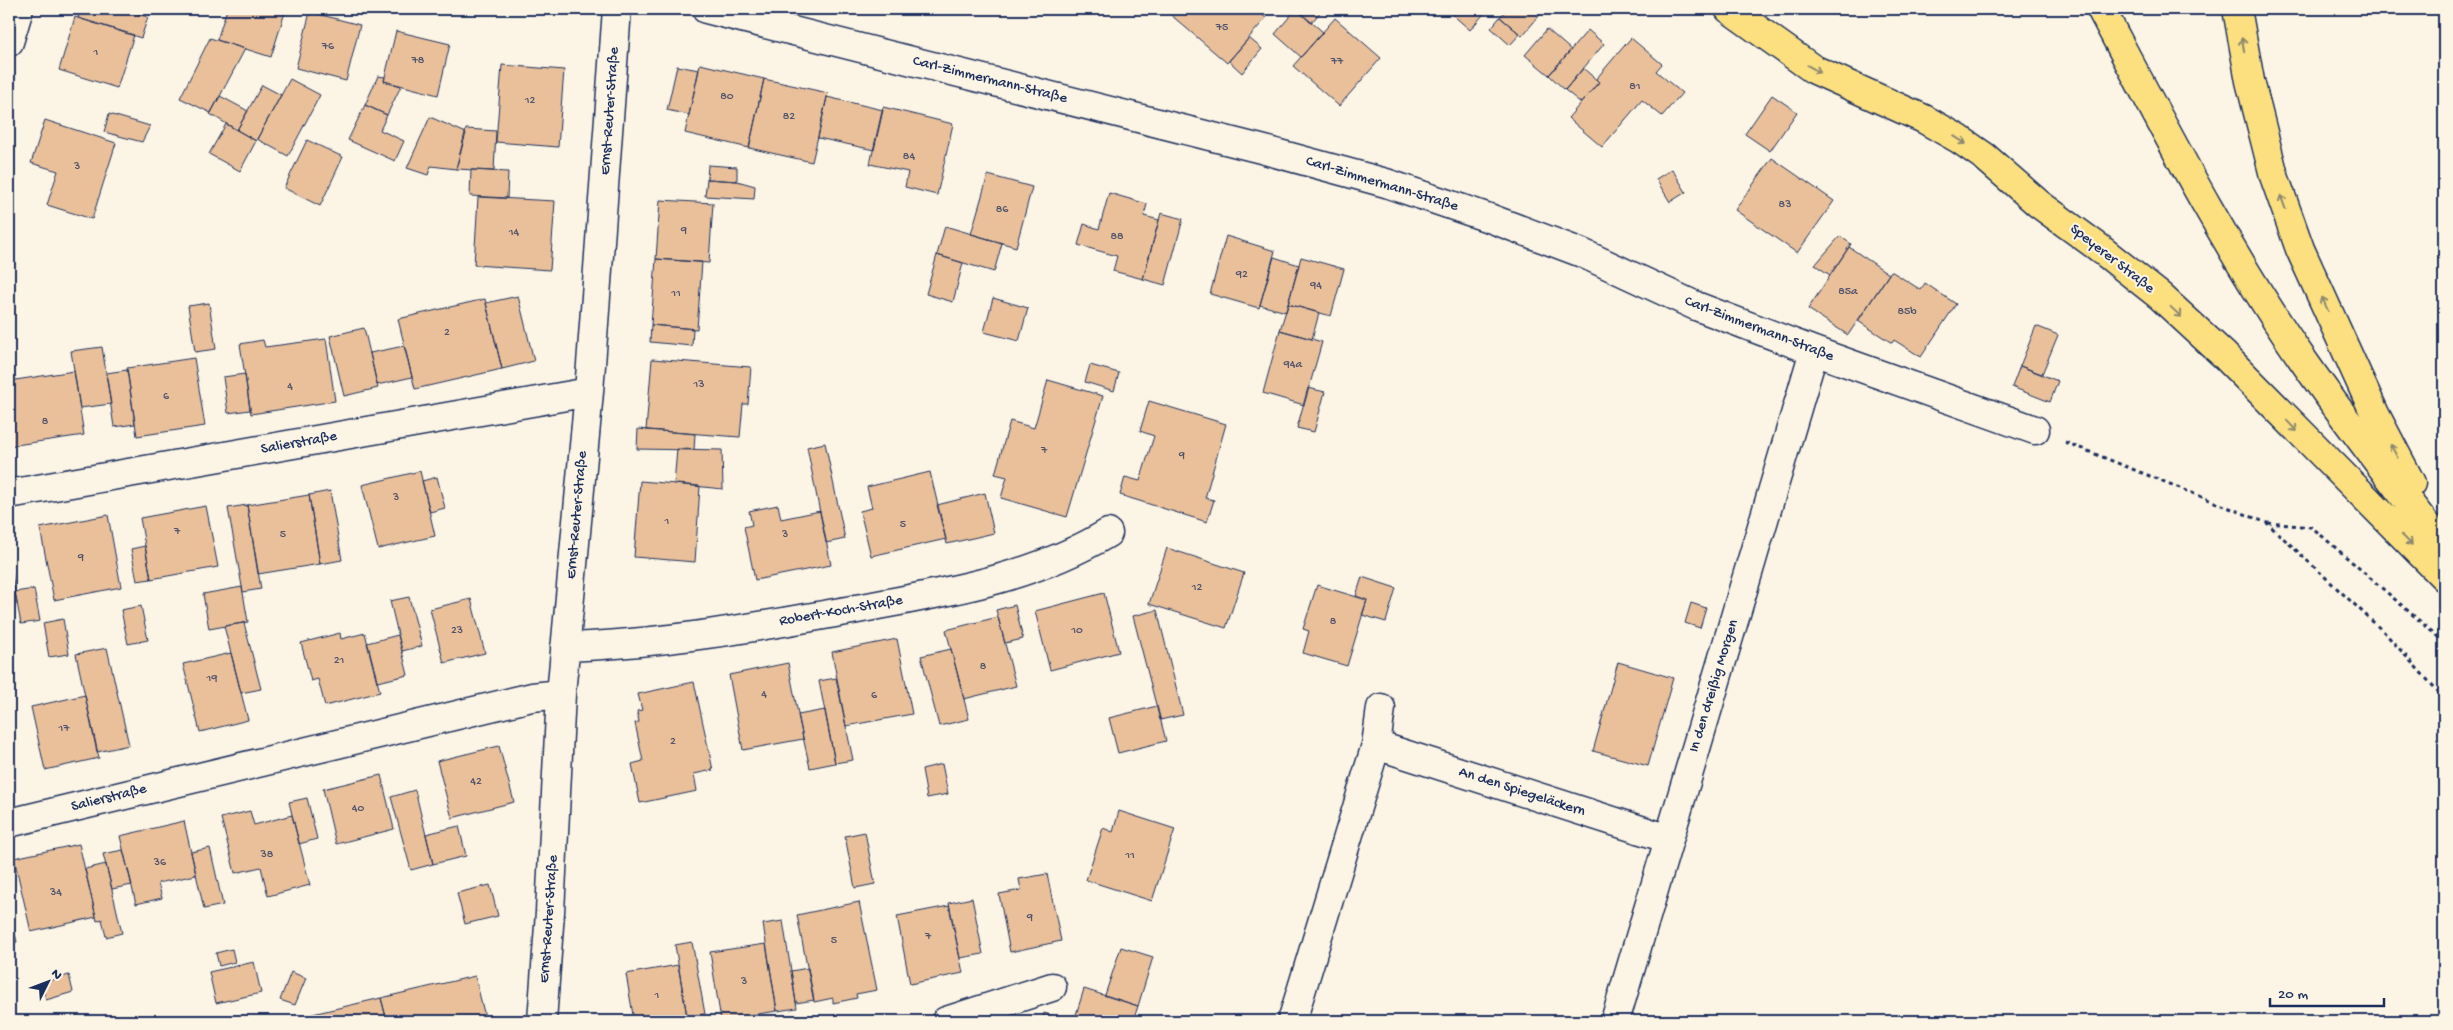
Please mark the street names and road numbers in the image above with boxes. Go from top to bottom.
street label: Ernst-Reuter-Straße [597,46,623,176]
street label: Carl-Zimmermann-Straße [911,52,1069,108]
street label: Carl-Zimmermann-Straße [1304,152,1461,216]
street label: Speyerer Straße [2066,220,2158,298]
street label: Carl-Zimmermann-Straße [1682,292,1837,366]
street label: Salierstraße [259,427,339,459]
street label: Ernst-Reuter-Straße [562,450,592,580]
street label: Robert-Koch-Straße [778,591,904,631]
street label: In den dreißig Morgen [1685,617,1743,755]
street label: An den Spiegeläckern [1456,763,1588,821]
street label: Salierstraße [69,780,149,816]
street label: Ernst-Reuter-Straße [536,854,562,984]

